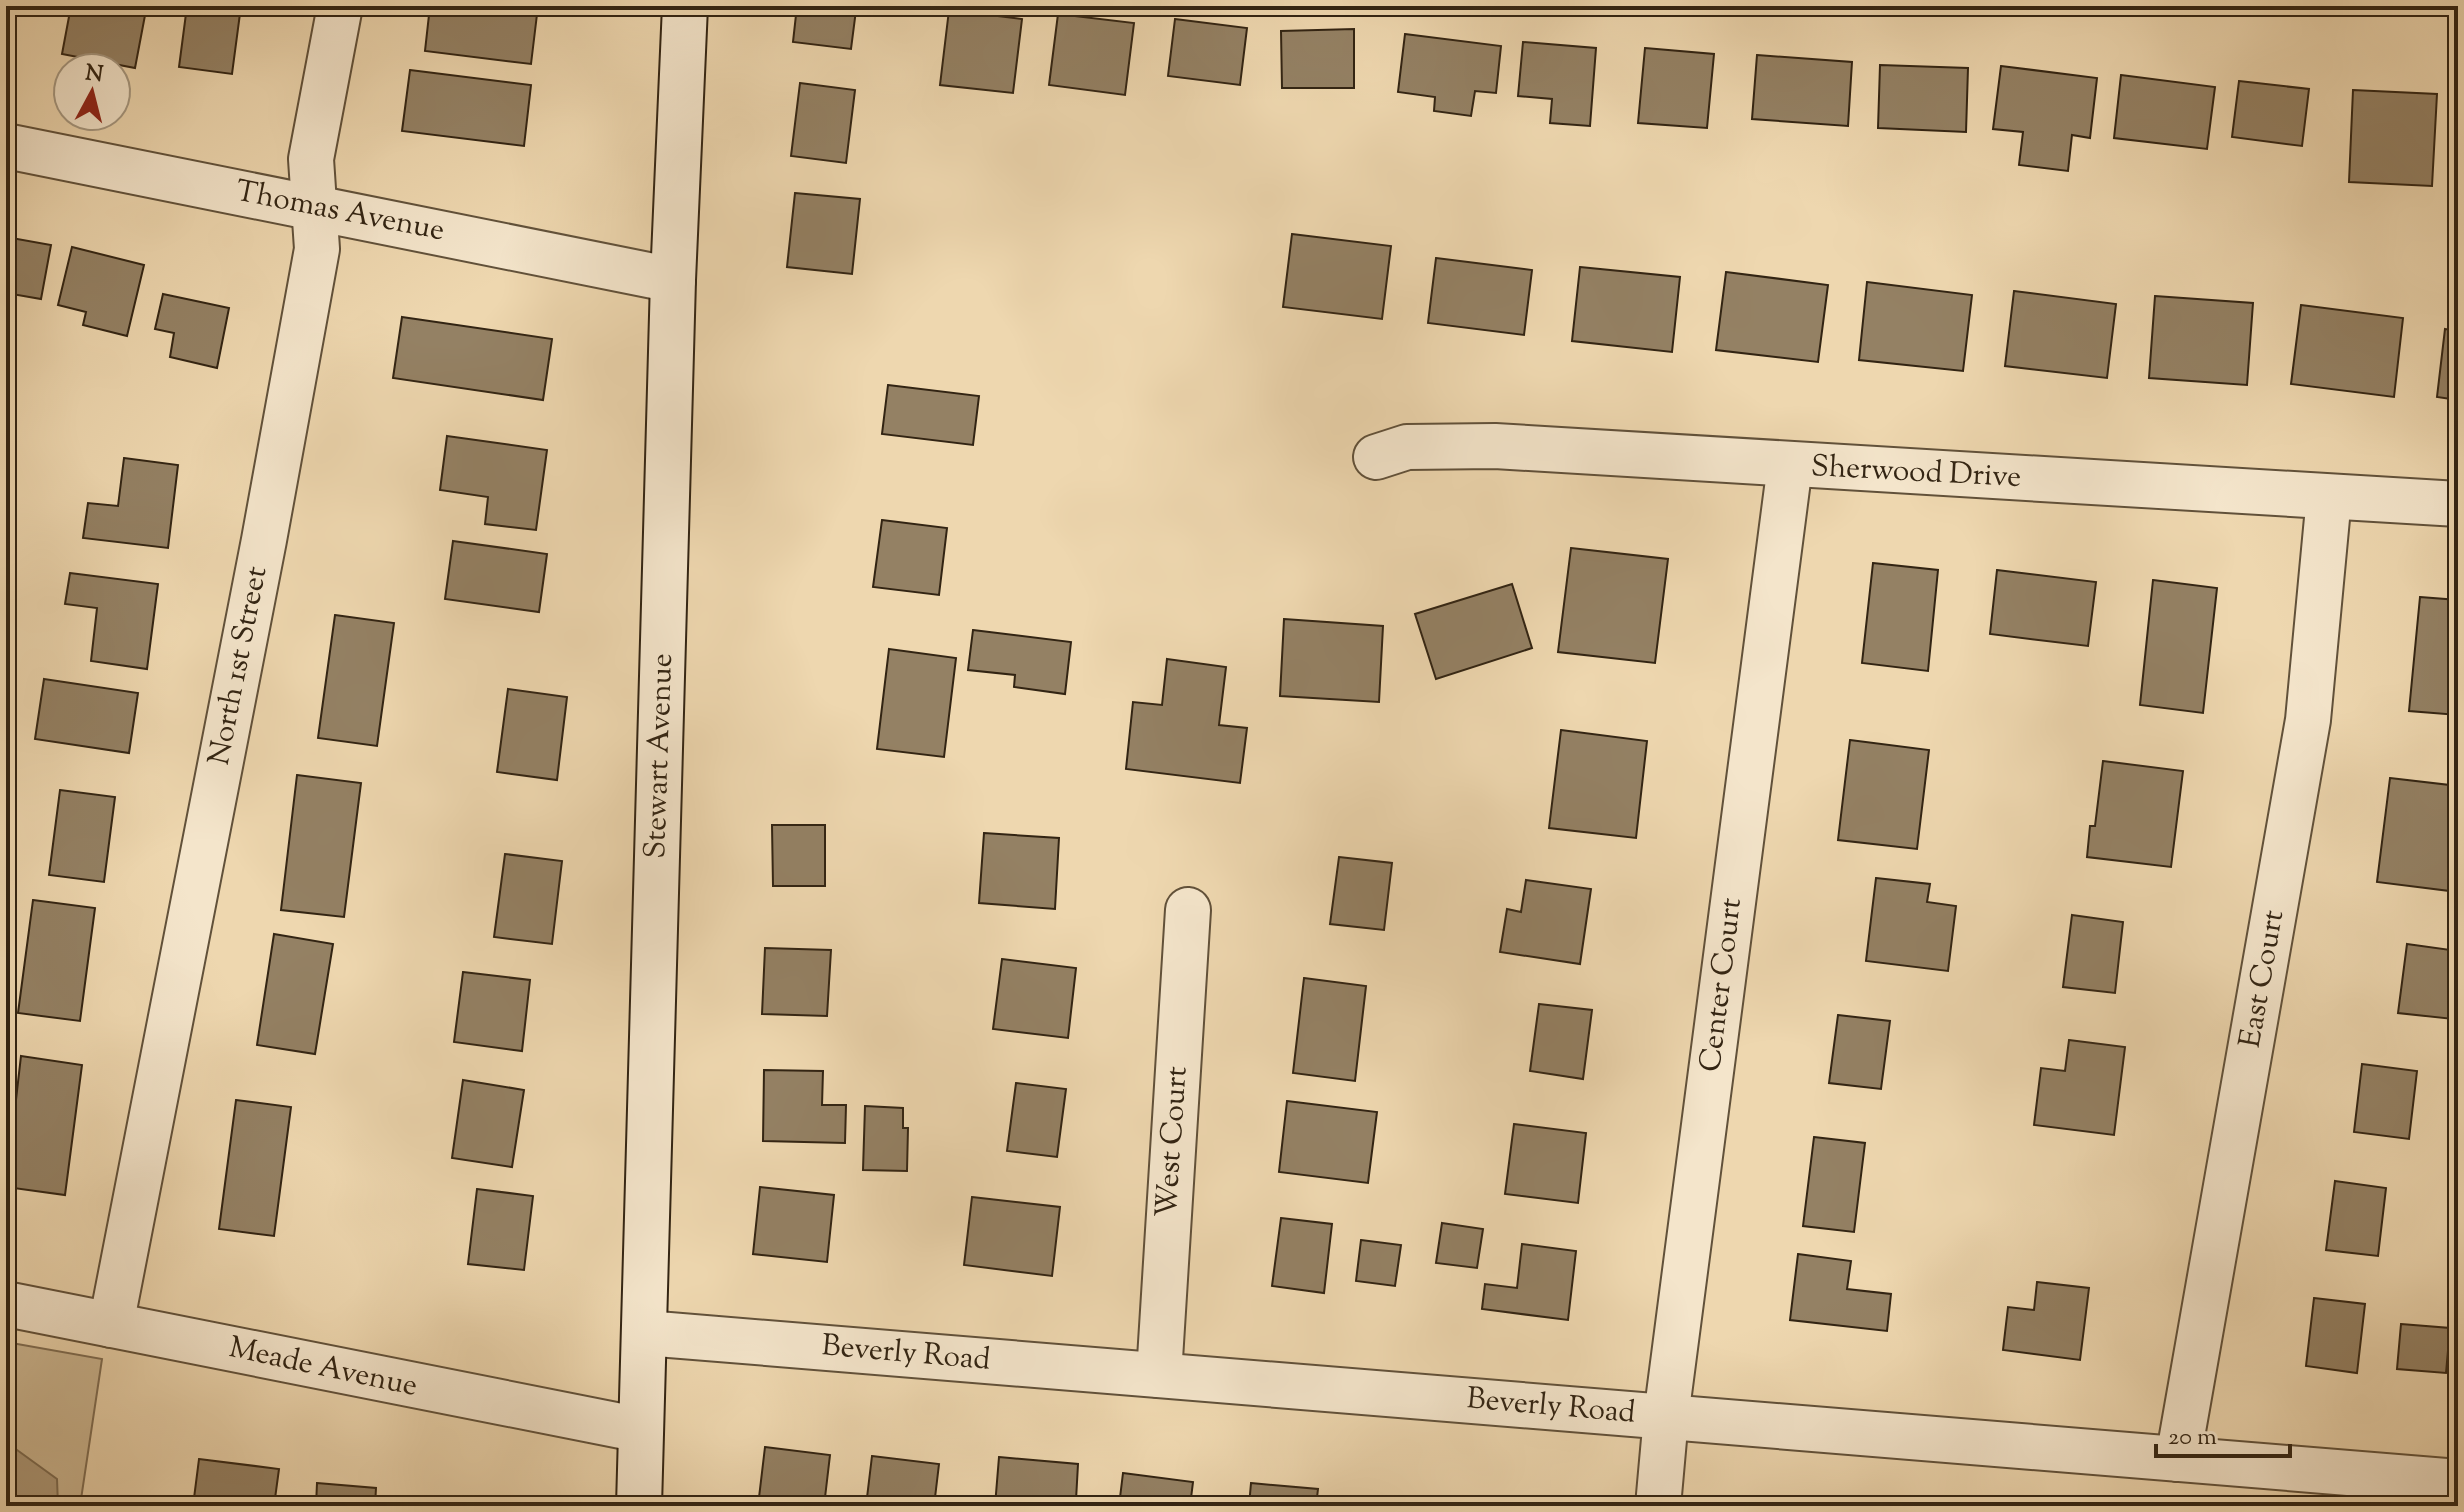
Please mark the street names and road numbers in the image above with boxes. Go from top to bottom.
street label: Thomas Avenue [232,171,448,253]
street label: Sherwood Drive [1810,446,2022,500]
street label: North 1st Street [199,563,279,769]
street label: Stewart Avenue [635,652,685,860]
street label: Center Court [1690,895,1754,1075]
street label: East Court [2230,907,2296,1051]
street label: West Court [1146,1065,1200,1219]
street label: Beverly Road [820,1325,992,1383]
street label: Meade Avenue [225,1327,421,1409]
street label: Beverly Road [1465,1378,1637,1436]

